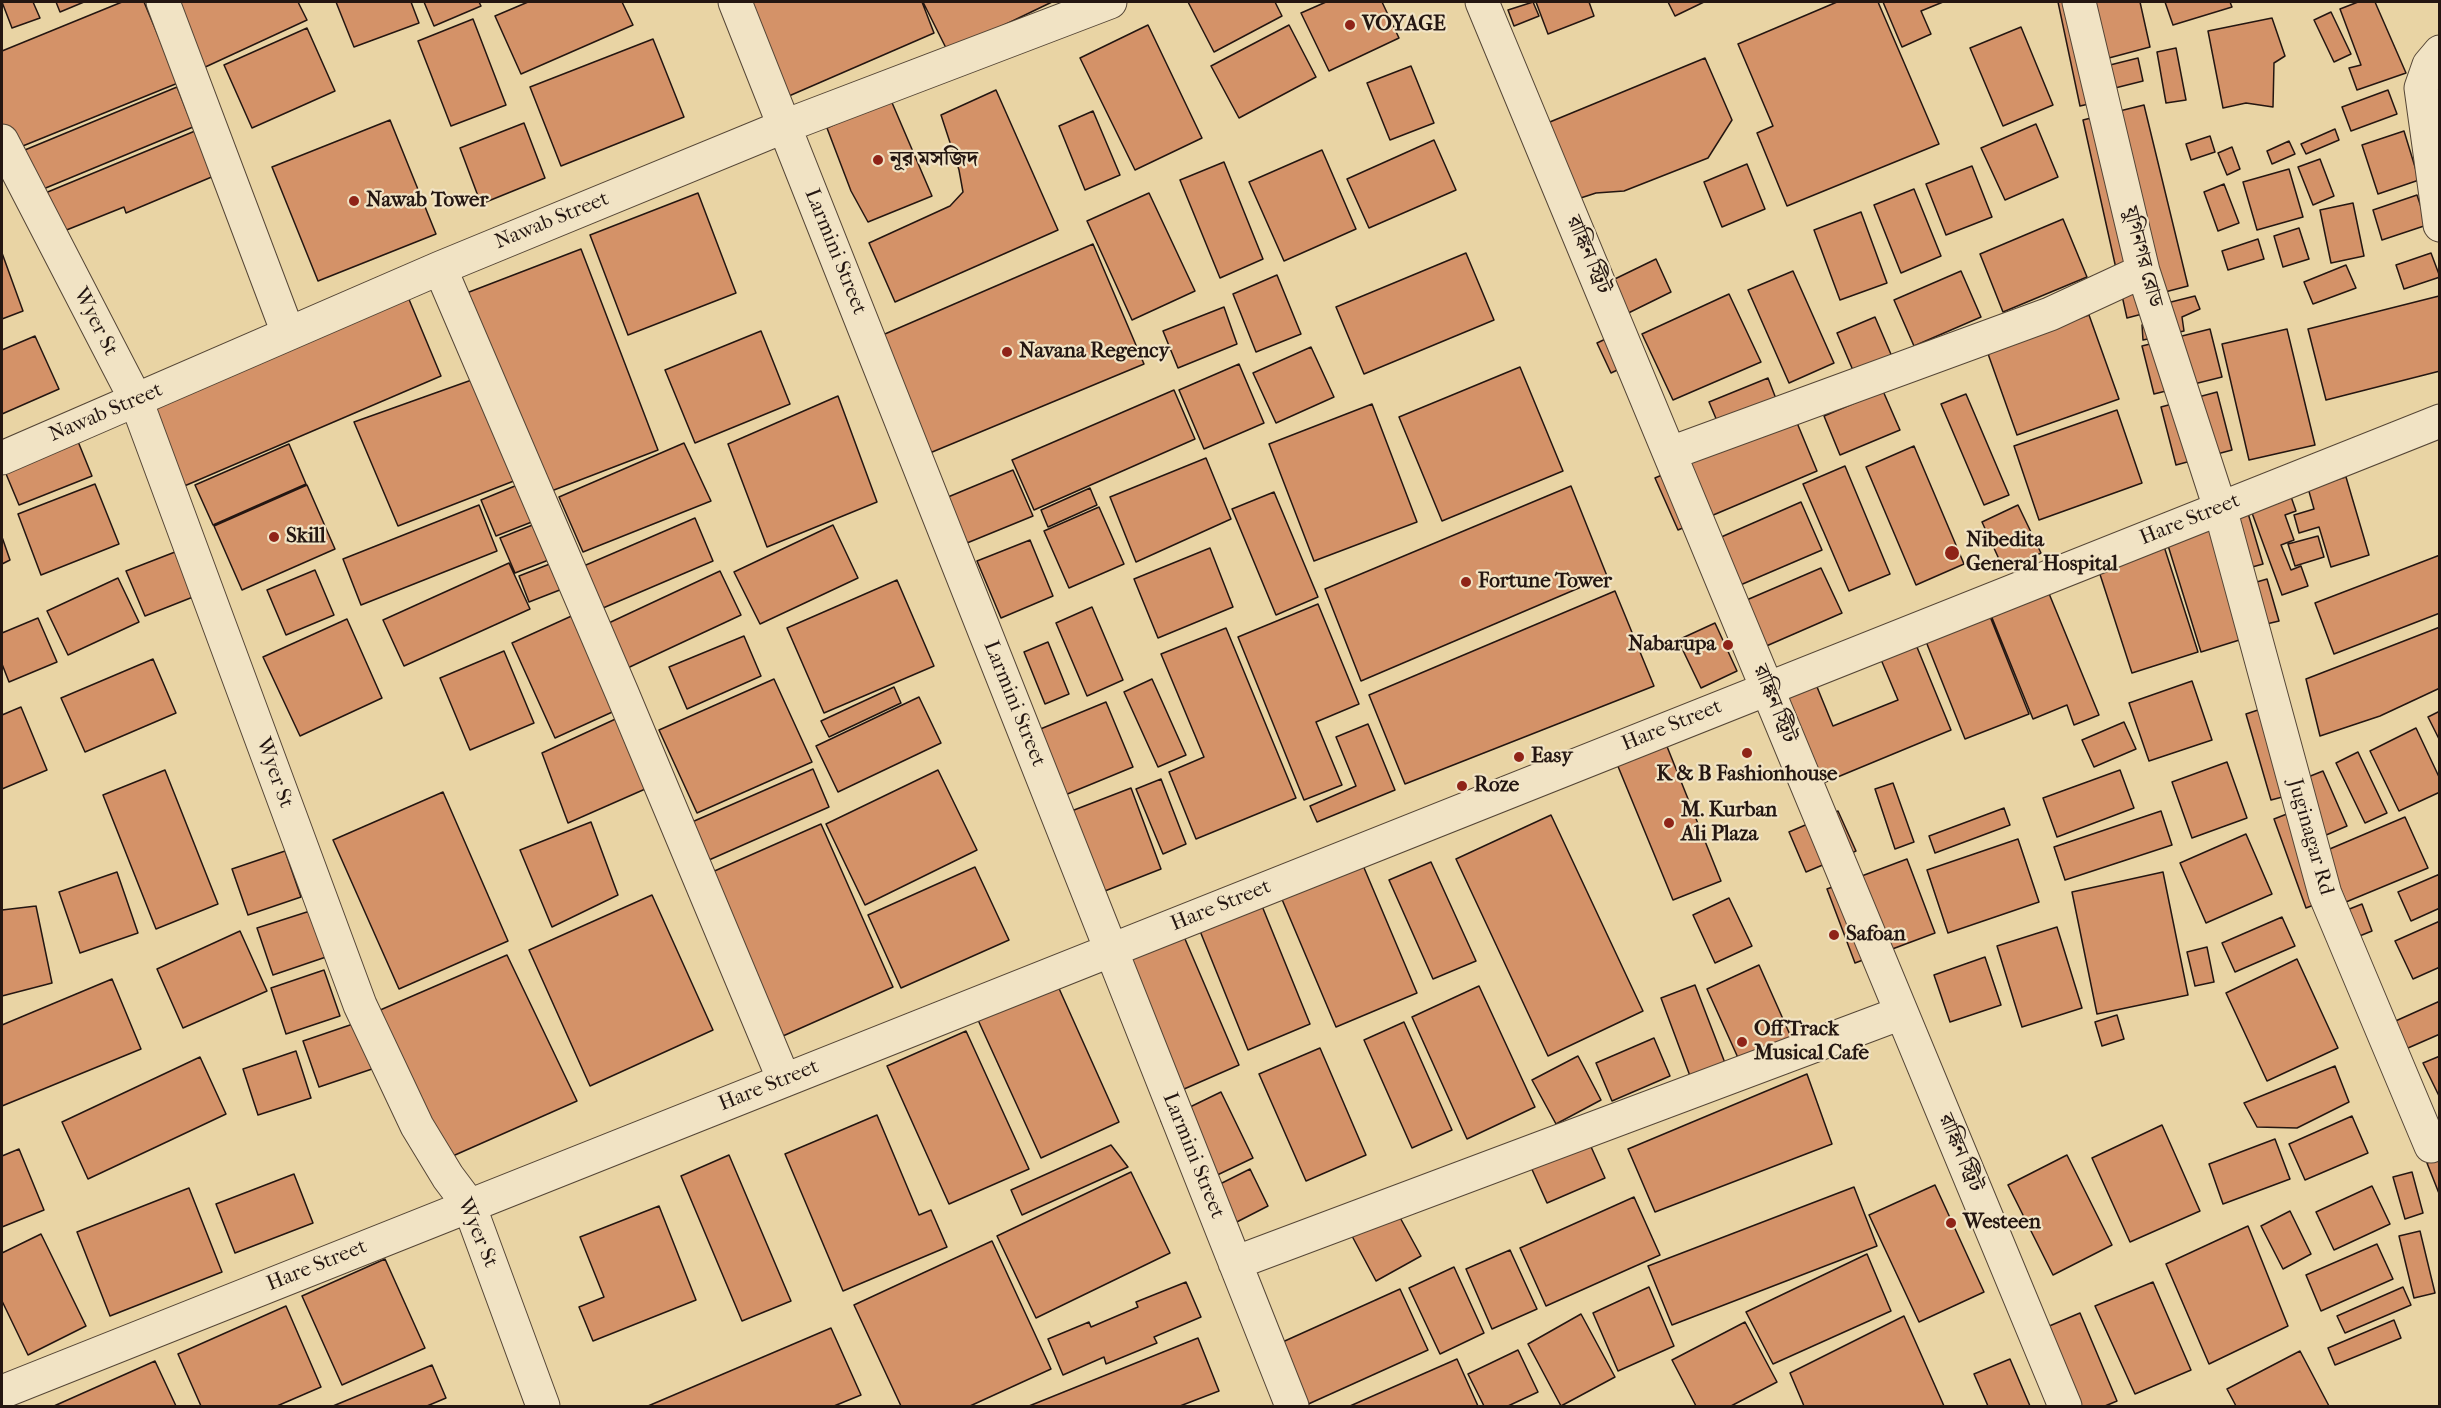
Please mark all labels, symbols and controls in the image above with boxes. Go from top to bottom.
place label: VOYAGE [1362,12,1446,38]
marker: VOYAGE [1343,18,1357,32]
place label: নূর মসজিদ [890,147,978,173]
marker: নূর মসজিদ [871,153,885,167]
street label: Larmini Street [798,185,872,319]
street label: Nawab Street [491,187,613,255]
place label: Nawab Tower [366,188,488,214]
marker: Nawab Tower [347,194,361,208]
street label: যুগিনগর রোড [2117,204,2167,310]
street label: রাঙ্কিন স্ট্রিট [1560,212,1616,298]
street label: Wyer St [67,284,123,360]
place label: Navana Regency [1019,339,1170,365]
marker: Navana Regency [1000,345,1014,359]
street label: Nawab Street [45,378,167,448]
street label: Hare Street [2136,489,2244,551]
place label: Skill [286,524,325,550]
place label: Nibedita General Hospital [1966,528,2118,578]
marker: Skill [267,530,281,544]
marker: Nibedita General Hospital [1943,544,1961,562]
place label: Fortune Tower [1478,569,1612,595]
marker: Fortune Tower [1459,575,1473,589]
place label: Nabarupa [1628,632,1716,658]
street label: Larmini Street [977,637,1051,771]
marker: Nabarupa [1721,638,1735,652]
street label: রাঙ্কিন স্ট্রিট [1747,661,1801,747]
street label: Hare Street [1618,695,1726,757]
street label: Wyer St [250,734,298,812]
place label: Easy [1531,744,1572,770]
marker: K & B Fashionhouse [1740,746,1754,760]
marker: Easy [1512,750,1526,764]
place label: K & B Fashionhouse [1657,762,1837,788]
place label: Roze [1474,773,1519,799]
street label: Juginagar Rd [2281,776,2339,898]
marker: Roze [1455,779,1469,793]
place label: M. Kurban Ali Plaza [1681,798,1777,848]
marker: M. Kurban Ali Plaza [1662,816,1676,830]
street label: Hare Street [1167,875,1275,937]
place label: Safoan [1846,922,1906,948]
marker: Safoan [1827,928,1841,942]
place label: Off Track Musical Cafe [1754,1017,1869,1067]
marker: Off Track Musical Cafe [1735,1035,1749,1049]
street label: Hare Street [715,1055,823,1117]
street label: Larmini Street [1156,1089,1230,1223]
street label: রাঙ্কিন স্ট্রিট [1932,1110,1988,1196]
street label: Wyer St [451,1194,503,1272]
place label: Westeen [1963,1210,2041,1236]
marker: Westeen [1944,1216,1958,1230]
street label: Hare Street [263,1235,371,1297]

